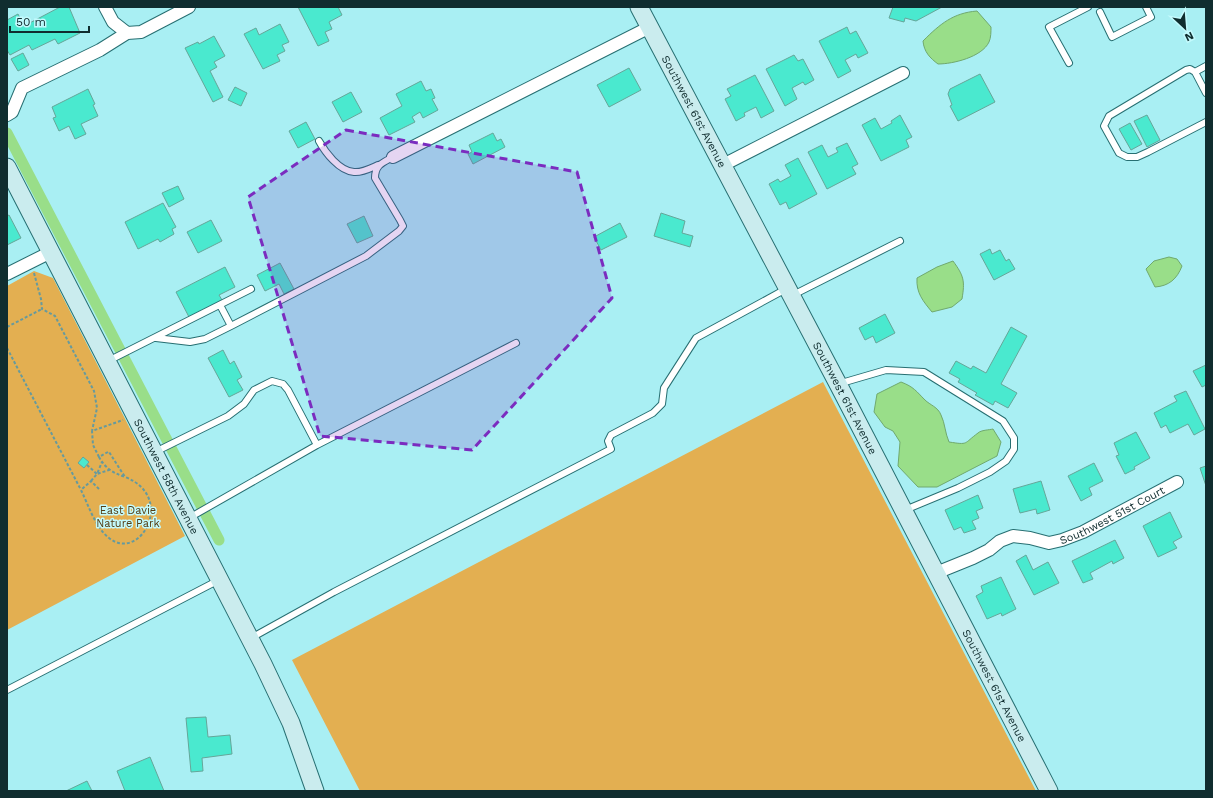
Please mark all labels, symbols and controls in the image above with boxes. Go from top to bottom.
scale bar [10,8,89,34]
north arrow [1165,8,1205,48]
text: 50 m [16,15,46,29]
text: N [1183,29,1196,44]
street label: Southwest 61st Avenue [659,53,729,170]
street label: Southwest 61st Avenue [810,340,879,457]
street label: Southwest 58th Avenue [131,417,201,537]
street label: Southwest 51st Court [1058,484,1167,547]
park label: East Davie Nature Park [96,504,160,530]
street label: Southwest 61st Avenue [959,627,1028,744]

